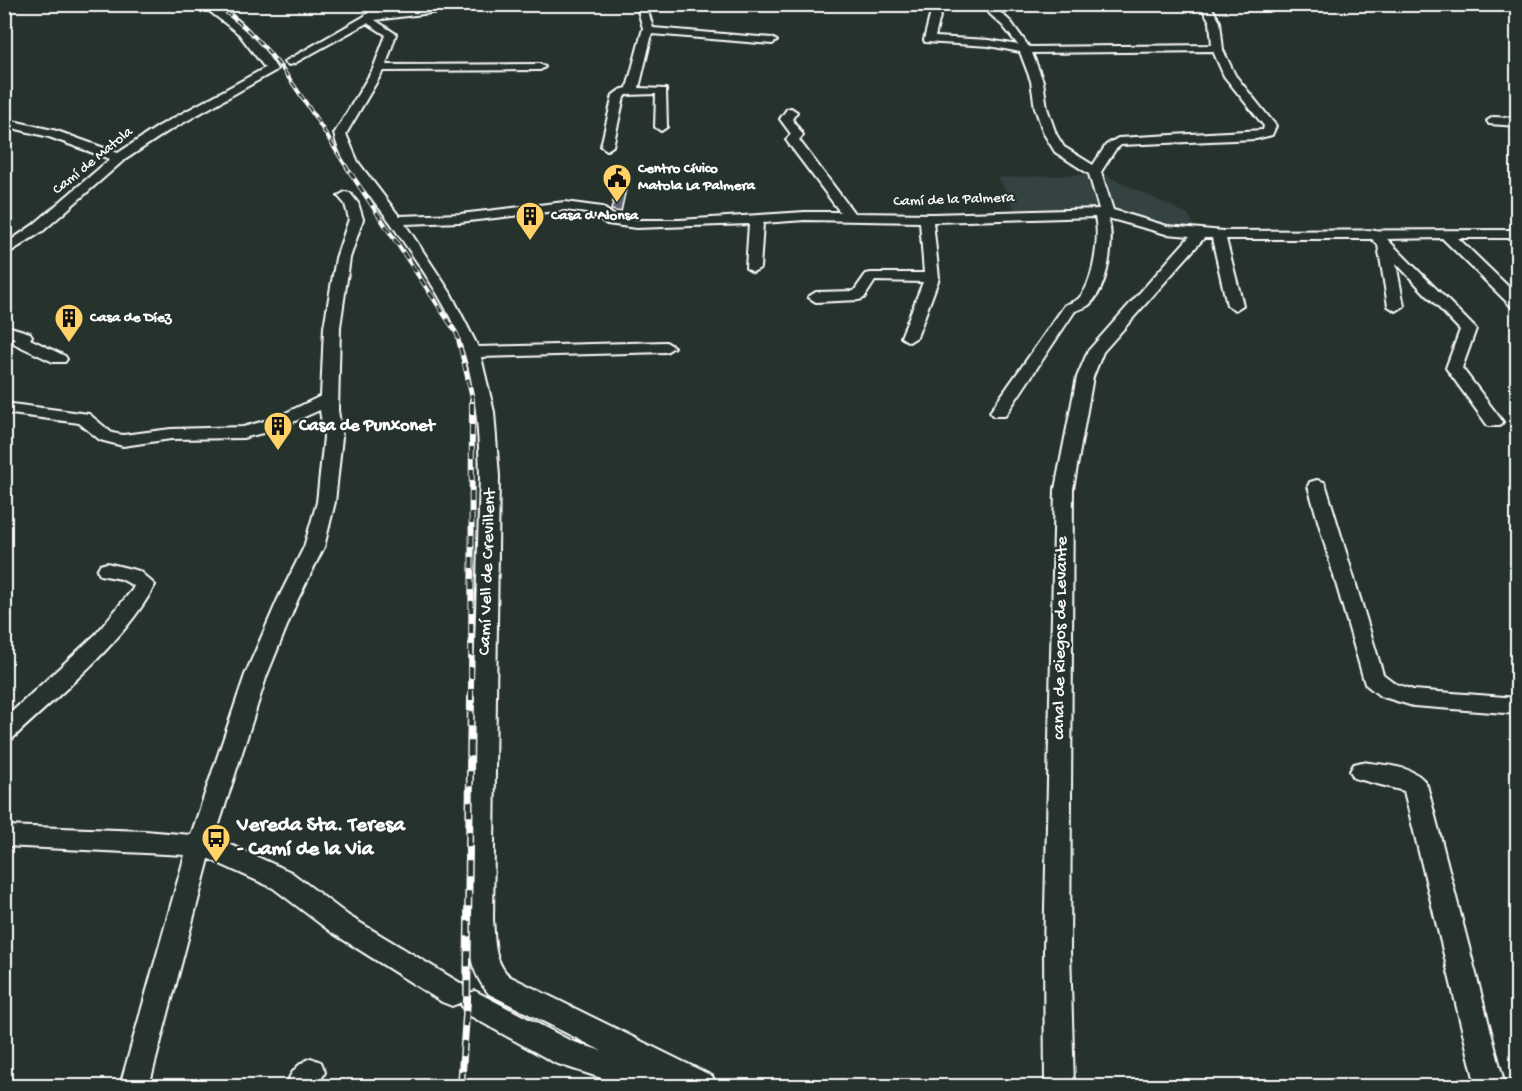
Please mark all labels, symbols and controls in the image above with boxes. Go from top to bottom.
street label: Camí de Matola [49,123,137,199]
place label: Centro Cívico Matola La Palmera [637,160,756,195]
public building icon: Centro Cívico Matola La Palmera [601,162,633,204]
street label: Camí de la Palmera [893,189,1015,211]
building icon: Casa d'Alonsa [514,200,546,242]
place label: Casa d'Alonsa [550,207,639,225]
building icon: Casa de Díez [53,302,85,344]
place label: Casa de Díez [89,309,173,327]
building icon: Casa de Punxonet [262,410,294,452]
place label: Casa de Punxonet [298,416,436,437]
street label: Camí Vell de Crevillent [475,487,501,656]
street label: canal de Riegos de Levante [1049,536,1073,740]
place label: Vereda Sta. Teresa - Camí de la Via [236,814,406,863]
bus stop icon: Vereda Sta. Teresa - Camí de la Via [200,822,232,864]

